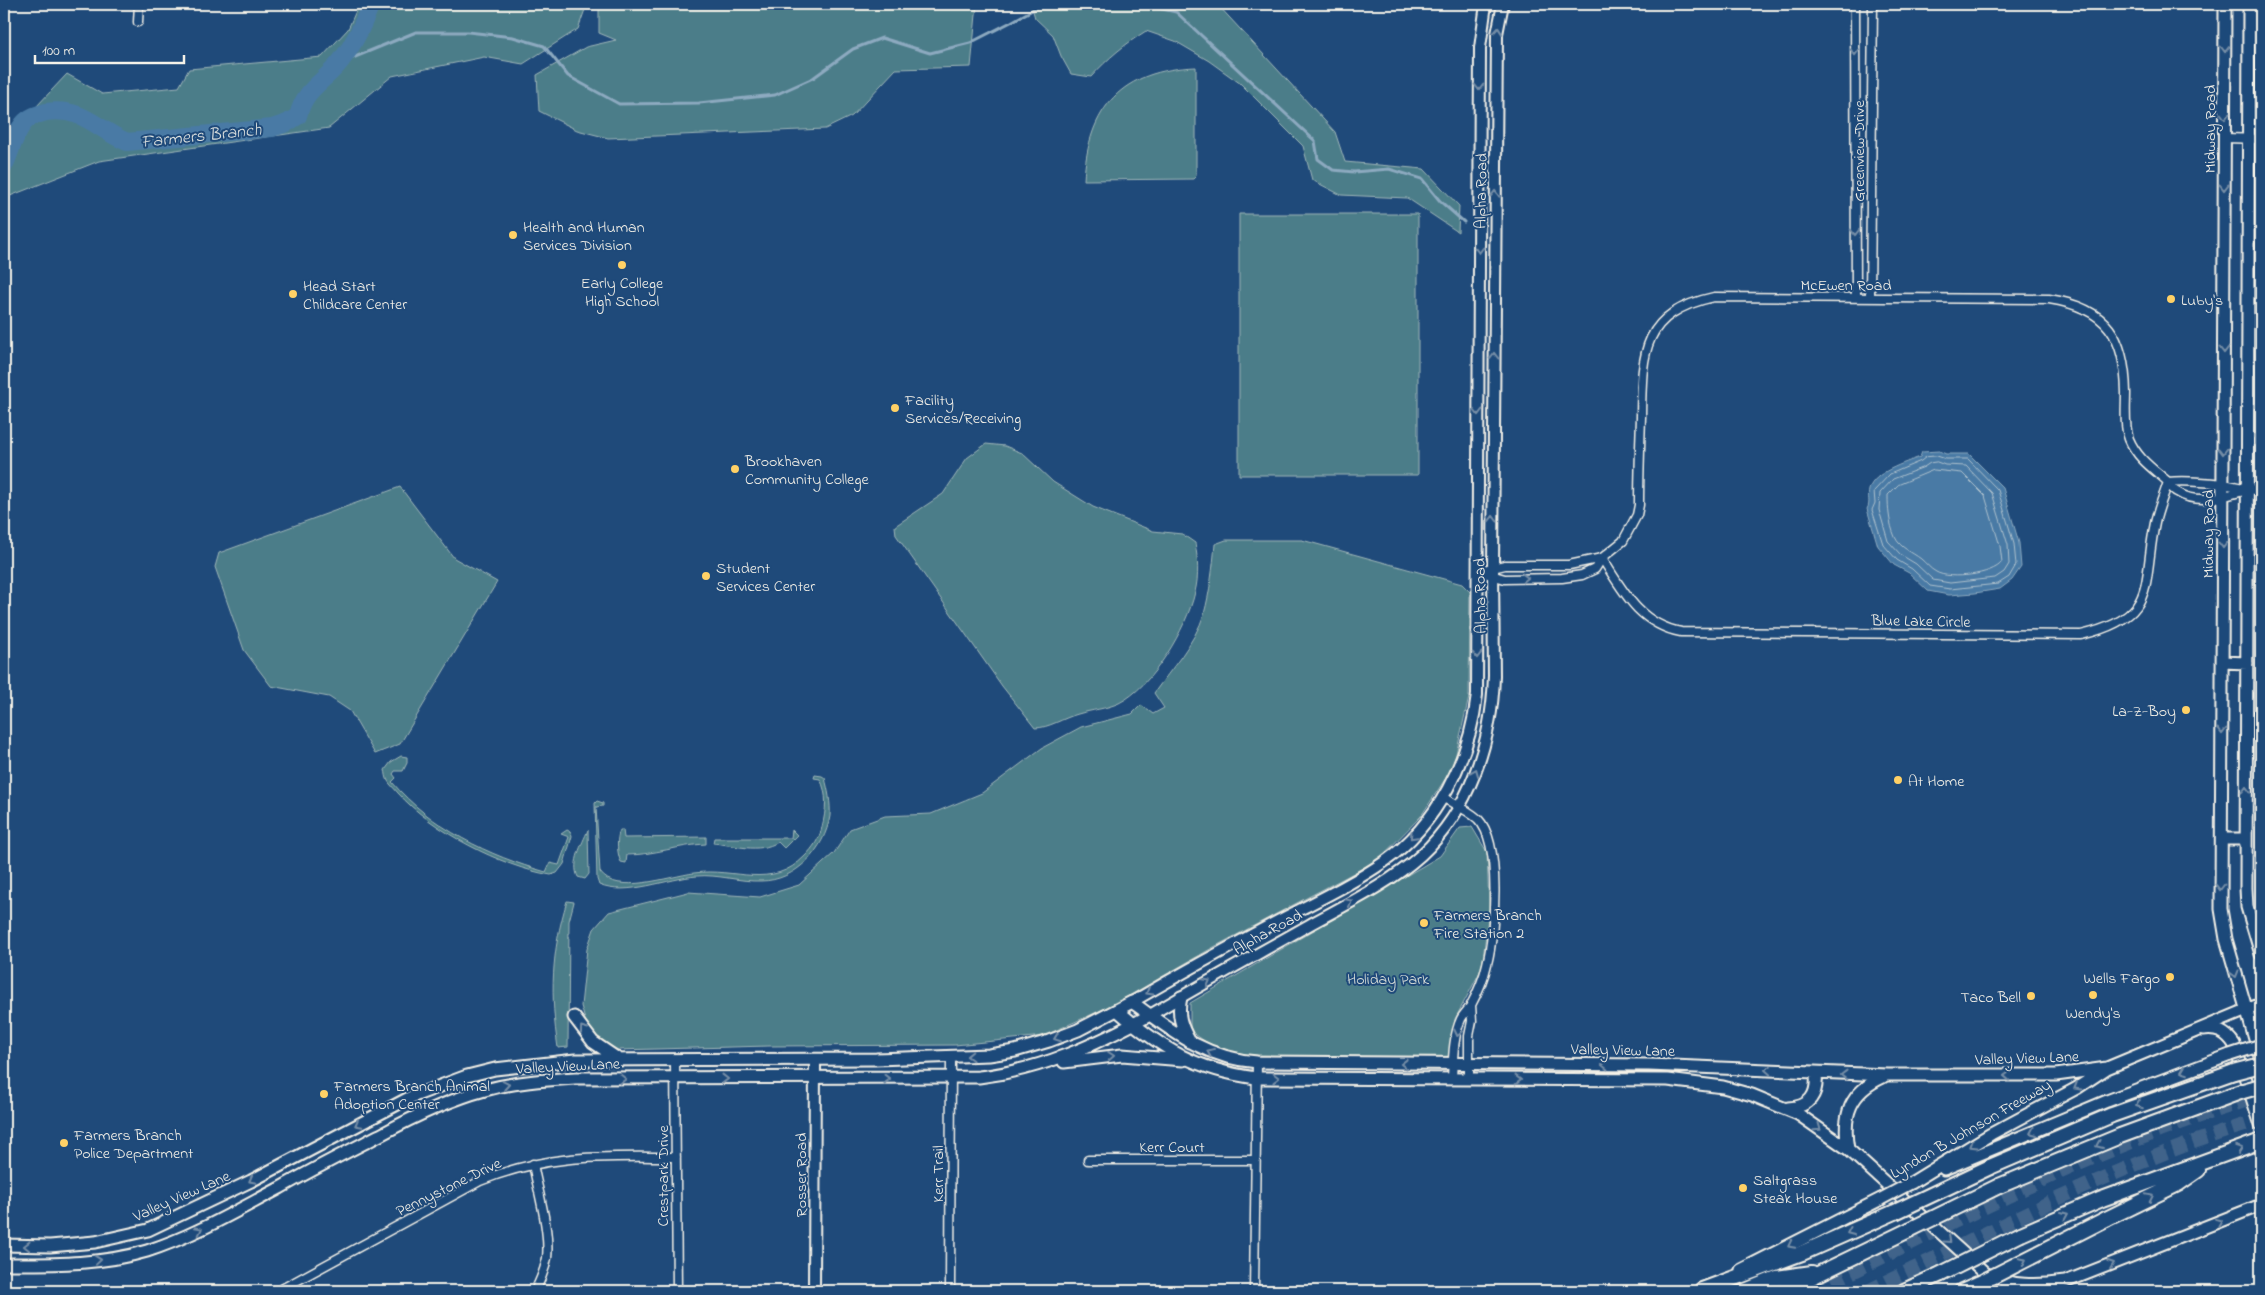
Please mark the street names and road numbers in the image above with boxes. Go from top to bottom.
street label: Midway Road [2199,85,2223,173]
street label: Greenview Drive [1848,100,1872,202]
street label: Alpha Road [1469,153,1495,229]
street label: McEwen Road [1801,274,1891,298]
street label: Midway Road [2197,490,2221,578]
street label: Alpha Road [1468,558,1494,634]
street label: Blue Lake Circle [1870,609,1972,635]
street label: Alpha Road [1229,904,1307,962]
street label: Valley View Lane [1570,1038,1676,1064]
street label: Valley View Lane [1974,1045,2080,1073]
street label: Valley View Lane [515,1052,622,1082]
street label: Lyndon B Johnson Freeway [1886,1074,2056,1186]
street label: Crestpark Drive [652,1125,676,1227]
street label: Rosser Road [790,1133,814,1217]
street label: Kerr Court [1139,1136,1205,1160]
street label: Kerr Trail [927,1145,951,1203]
street label: Pennystone Drive [392,1152,506,1224]
street label: Valley View Lane [128,1164,235,1229]

